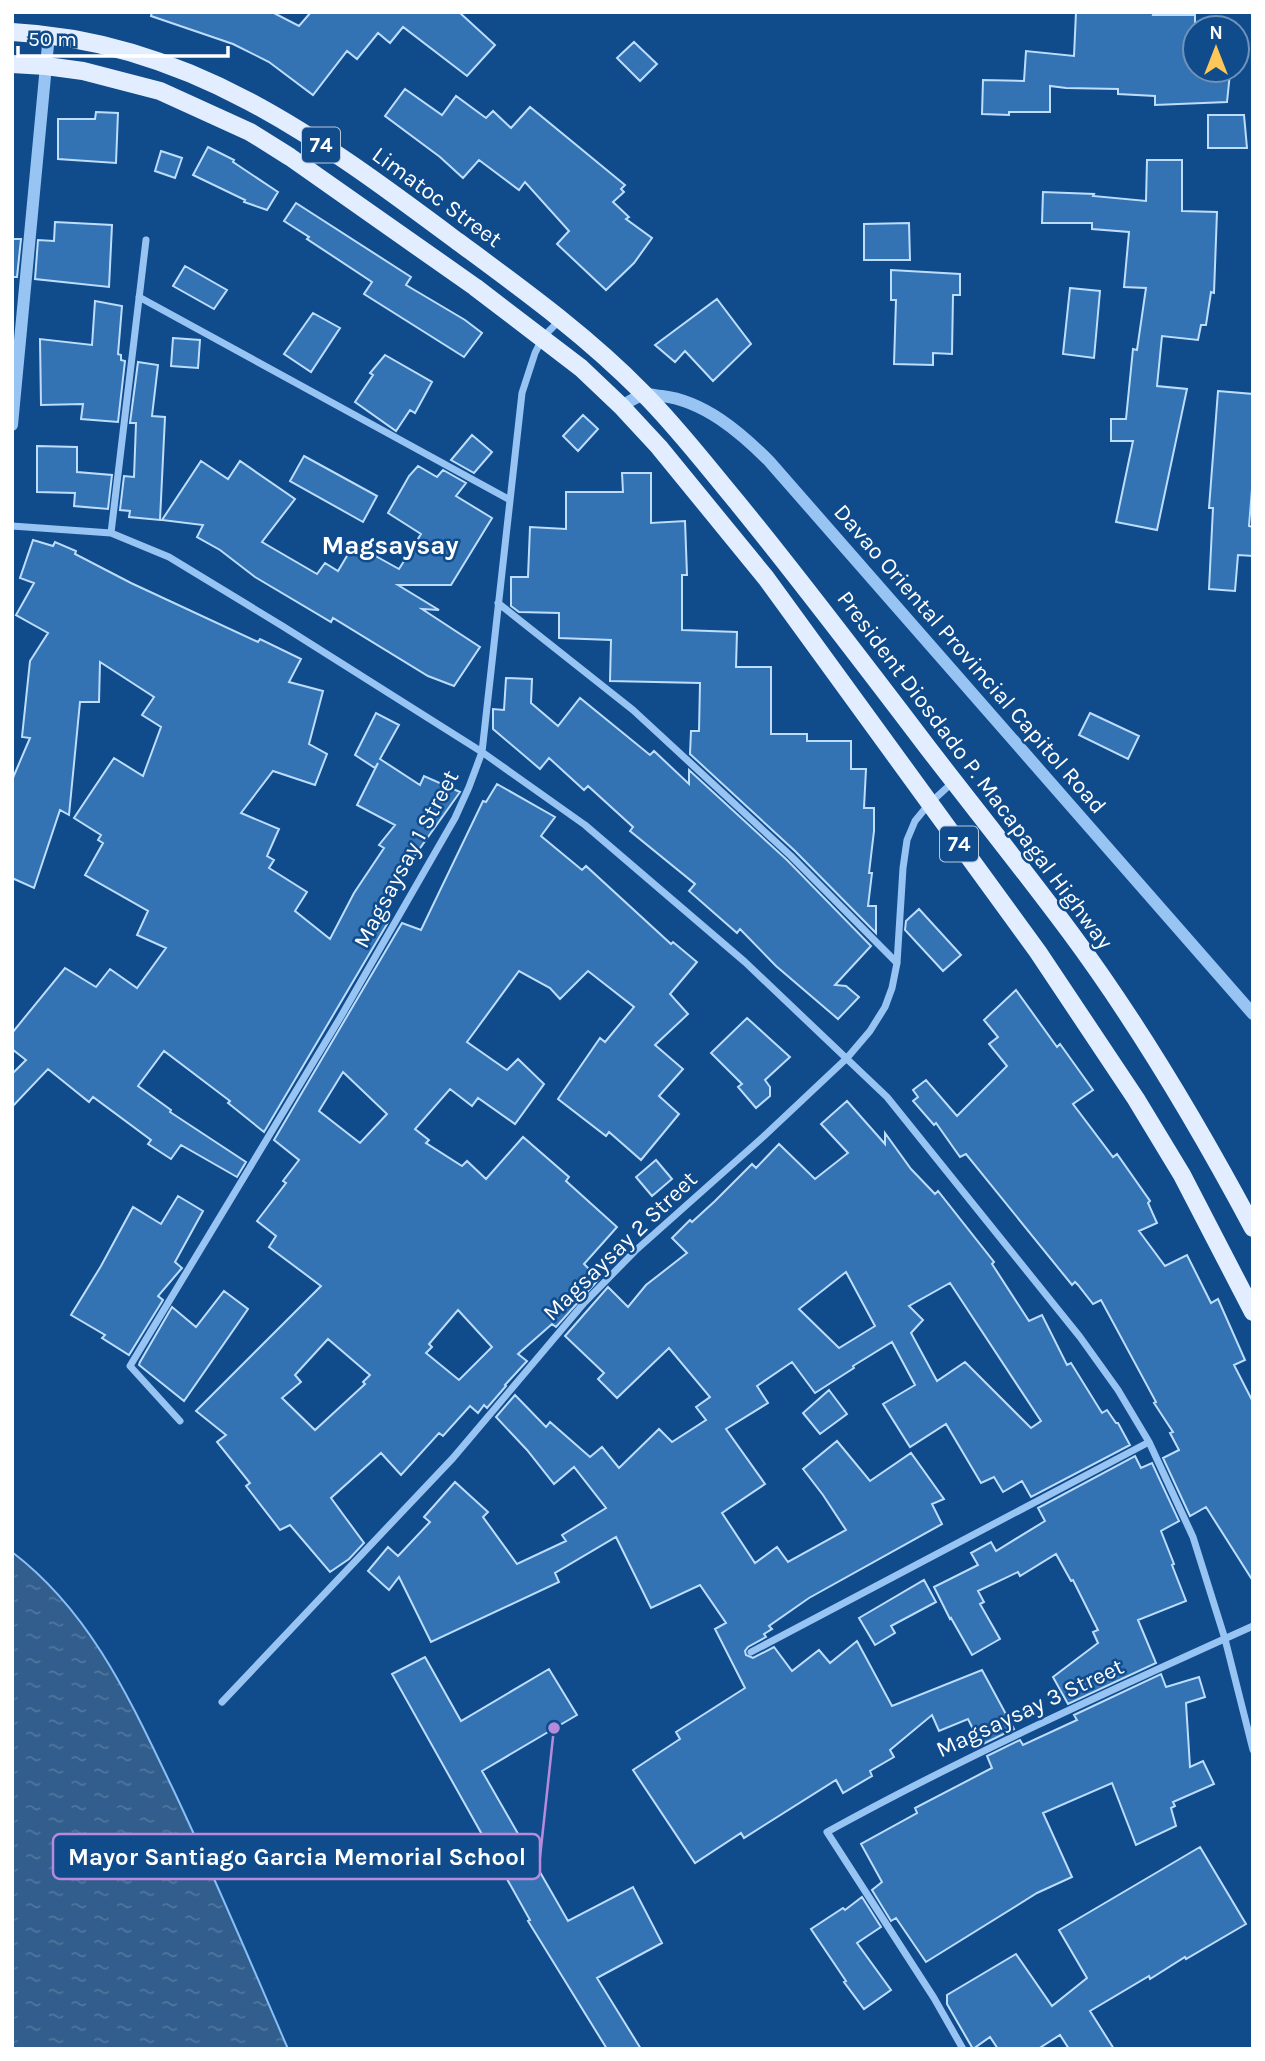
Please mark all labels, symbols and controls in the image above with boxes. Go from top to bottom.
scale bar [18,14,228,58]
north arrow [1181,14,1251,84]
text: N [1209,22,1223,44]
text: 50 m [28,27,77,51]
road number: 74 [302,128,340,162]
street label: Limatoc Street [367,141,507,253]
street label: Davao Oriental Provincial Capitol Road [828,499,1112,819]
district label: Magsaysay [321,530,459,561]
street label: President Diosdado P. Macapagal Highway [831,586,1119,955]
street label: Magsaysay 1 Street [348,765,464,953]
road number: 74 [940,826,978,862]
street label: Magsaysay 2 Street [537,1165,703,1326]
street label: Magsaysay 3 Street [932,1653,1128,1763]
callout: Mayor Santiago Garcia Memorial School [53,1834,540,1879]
text: Mayor Santiago Garcia Memorial School [68,1843,526,1871]

